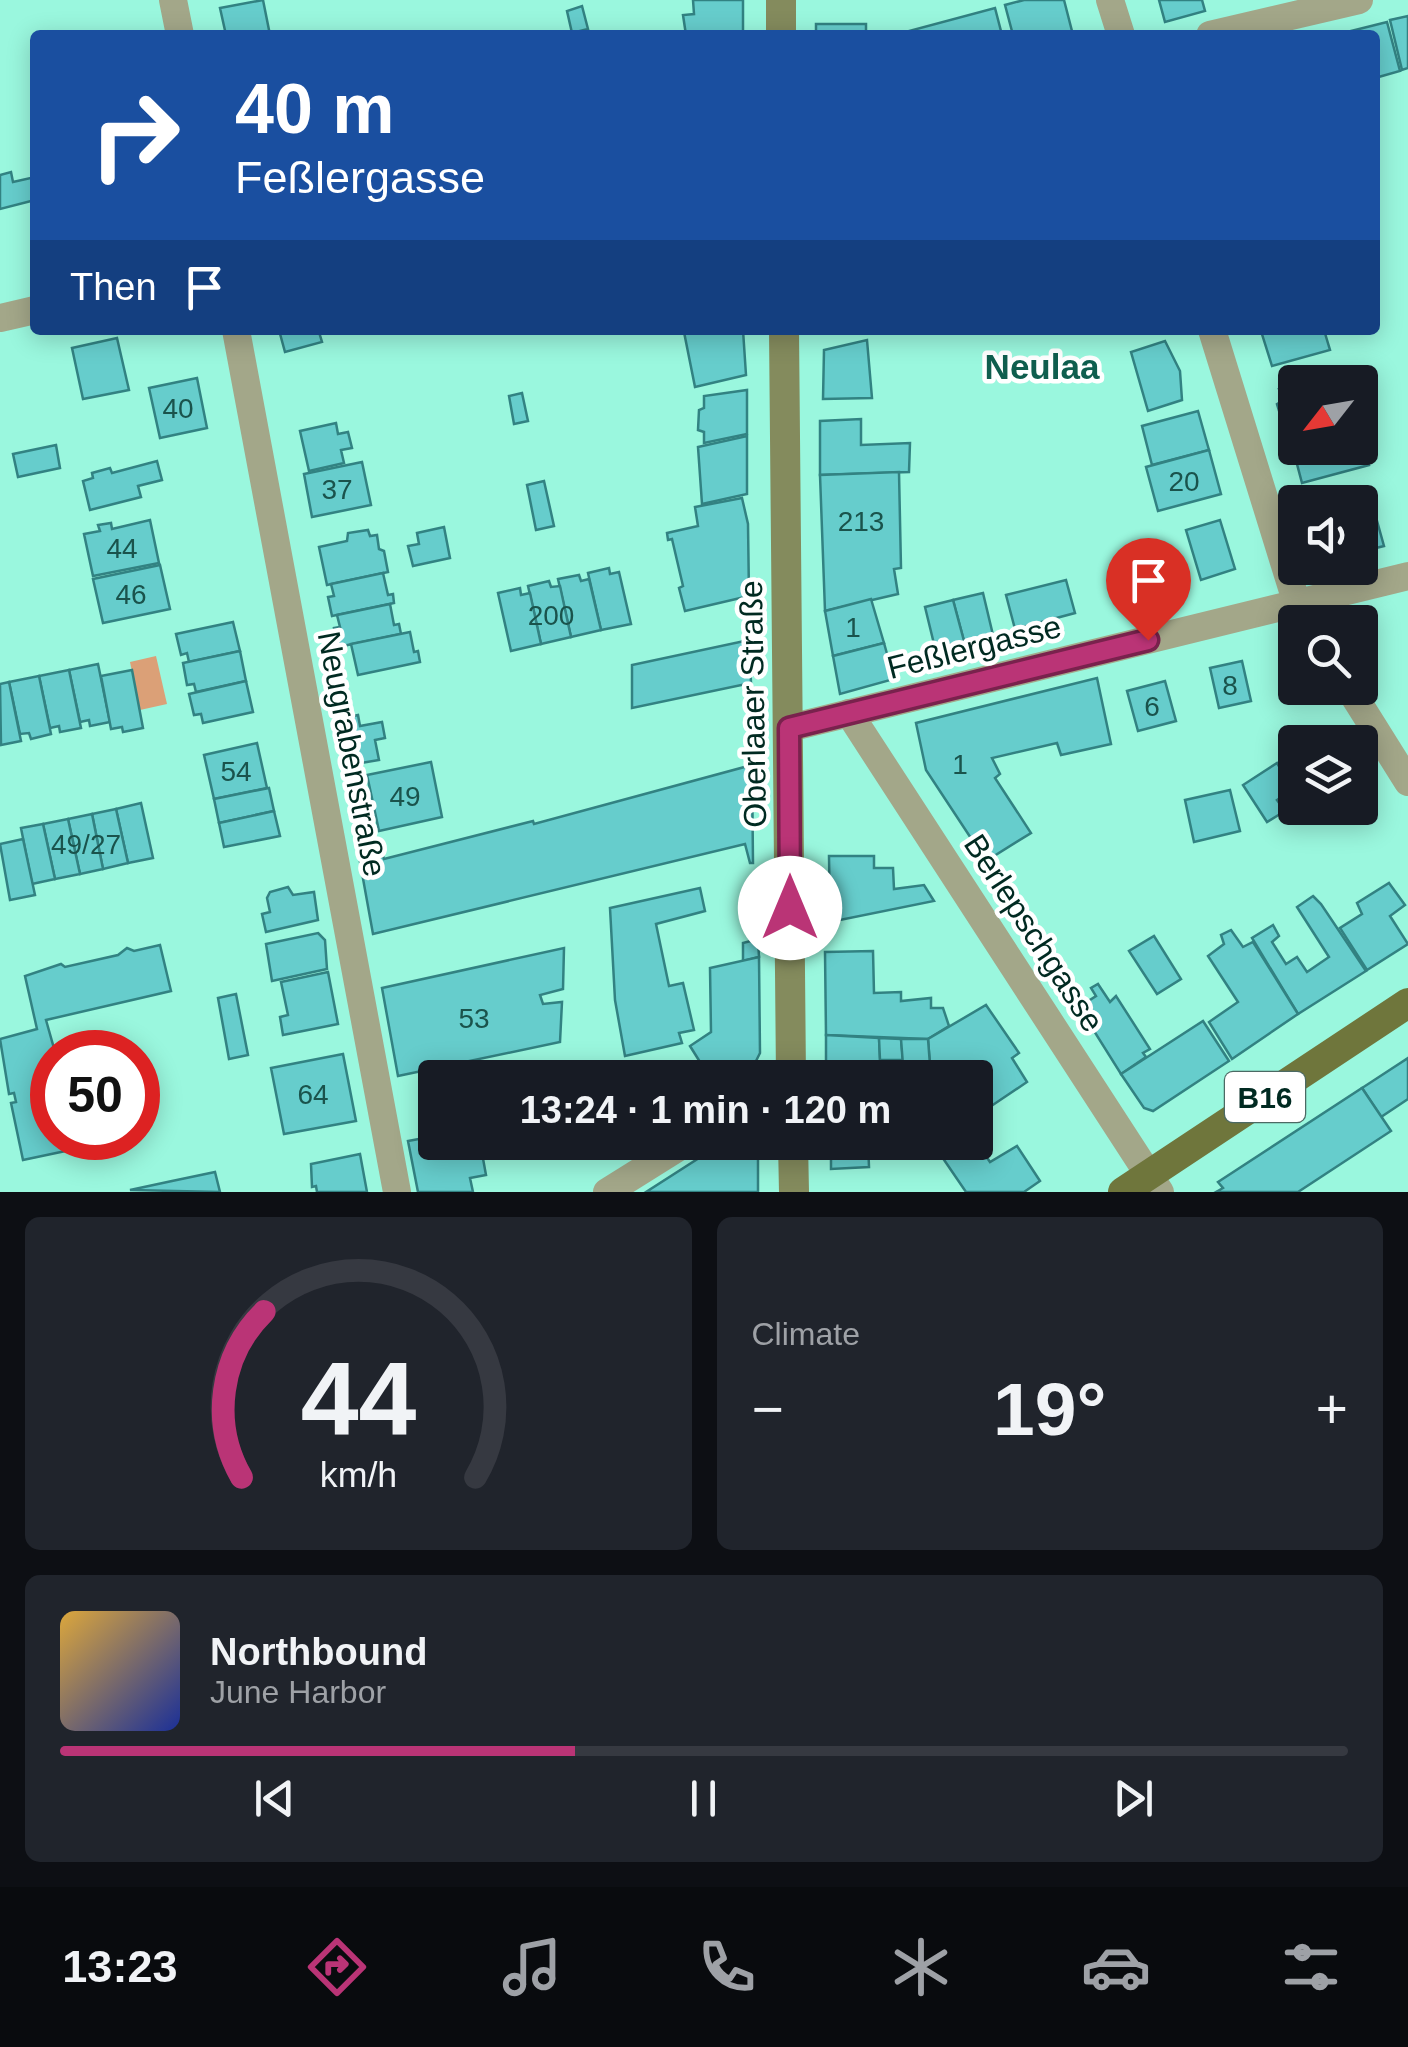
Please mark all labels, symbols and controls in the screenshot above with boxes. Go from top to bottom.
icon: right [70,70,200,200]
text: 40 m [235,70,395,148]
text: Feßlergasse [235,152,485,203]
icon: arrive [177,260,232,315]
text: Then [70,266,157,308]
district label: Neulaa [985,347,1100,386]
north arrow [1278,365,1378,465]
map controls [1278,365,1378,825]
house number: 40 [162,393,194,424]
house number: 20 [1168,466,1200,497]
house number: 37 [321,474,353,505]
button: sound [1278,485,1378,585]
house number: 213 [838,506,884,537]
house number: 44 [106,533,138,564]
pin [1106,538,1191,641]
icon: arrive [1121,553,1176,608]
house number: 46 [115,579,147,610]
street label: Oberlaaer Straße [733,580,773,828]
house number: 200 [528,600,574,631]
button: search [1278,605,1378,705]
street label: Feßlergasse [883,608,1065,686]
house number: 1 [845,612,861,643]
street label: Neugrabenstraße [311,628,393,880]
house number: 8 [1222,670,1238,701]
house number: 6 [1144,691,1160,722]
button: layers [1278,725,1378,825]
house number: 1 [952,749,968,780]
house number: 54 [220,756,252,787]
house number: 49 [389,781,421,812]
street label: Berlepschgasse [957,828,1111,1038]
house number: 49/27 [51,829,121,860]
position arrow [738,856,842,960]
house number: 53 [458,1003,490,1034]
speed limit sign: 50 [30,1030,160,1160]
road number: B16 [1225,1072,1305,1122]
house number: 64 [297,1079,329,1110]
text: 13:24 · 1 min · 120 m [520,1089,891,1131]
text: Climate [752,1316,860,1352]
text: 44 [300,1341,416,1457]
text: 19° [993,1367,1106,1451]
text: − [752,1378,784,1440]
text: + [1316,1378,1348,1440]
text: km/h [320,1455,397,1495]
text: Northbound [210,1631,427,1673]
text: June Harbor [210,1674,386,1710]
icon: previous [247,1771,302,1826]
icon: pause [676,1771,731,1826]
icon: next [1106,1771,1161,1826]
icon: directions [302,1932,372,2002]
icon: music [497,1932,567,2002]
icon: phone [692,1932,762,2002]
icon: climate [886,1932,956,2002]
icon: car [1081,1932,1151,2002]
icon: filters [1276,1932,1346,2002]
text: 13:23 [62,1941,177,1992]

